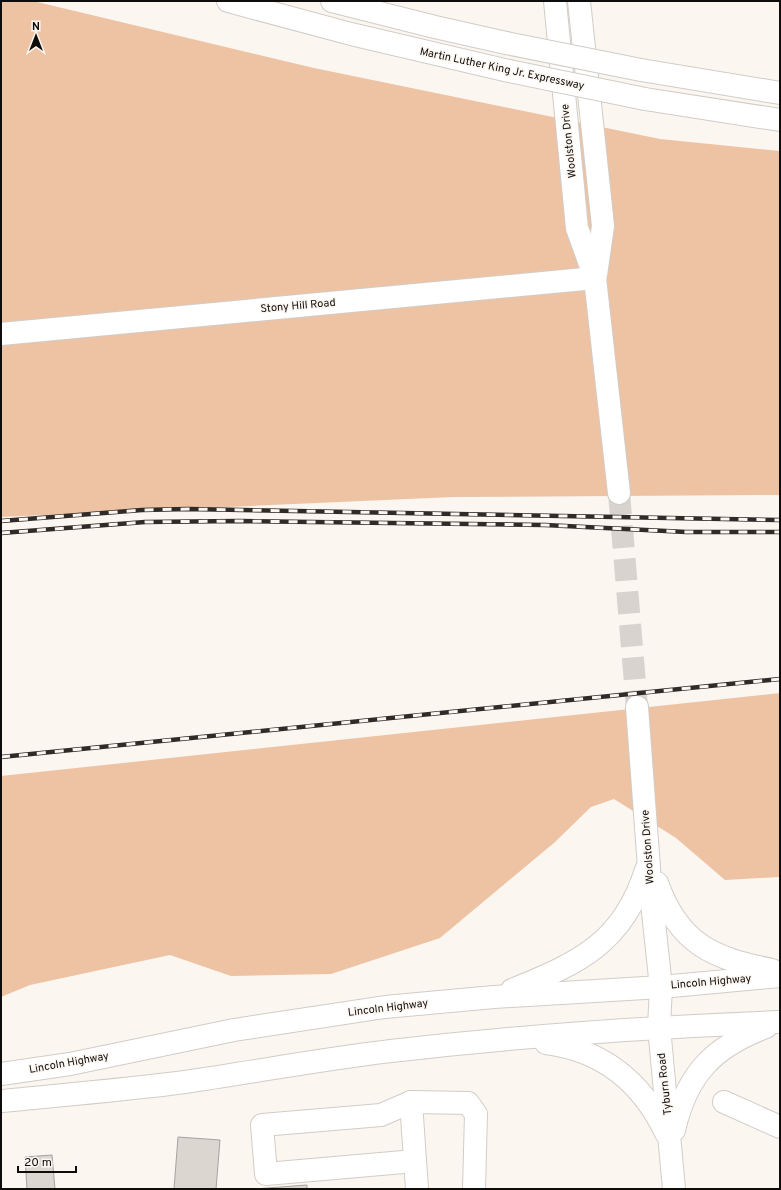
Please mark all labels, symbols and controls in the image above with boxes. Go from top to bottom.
north arrow [16,16,56,56]
text: N [32,20,40,34]
street label: Martin Luther King Jr. Expressway [418,45,586,93]
street label: Woolston Drive [558,103,580,179]
street label: Stony Hill Road [260,296,336,316]
street label: Woolston Drive [638,809,658,885]
street label: Lincoln Highway [670,971,752,992]
street label: Lincoln Highway [347,996,429,1020]
street label: Lincoln Highway [28,1049,110,1077]
street label: Tyburn Road [655,1052,675,1116]
scale bar [18,1148,76,1174]
text: 20 m [24,1155,52,1171]

